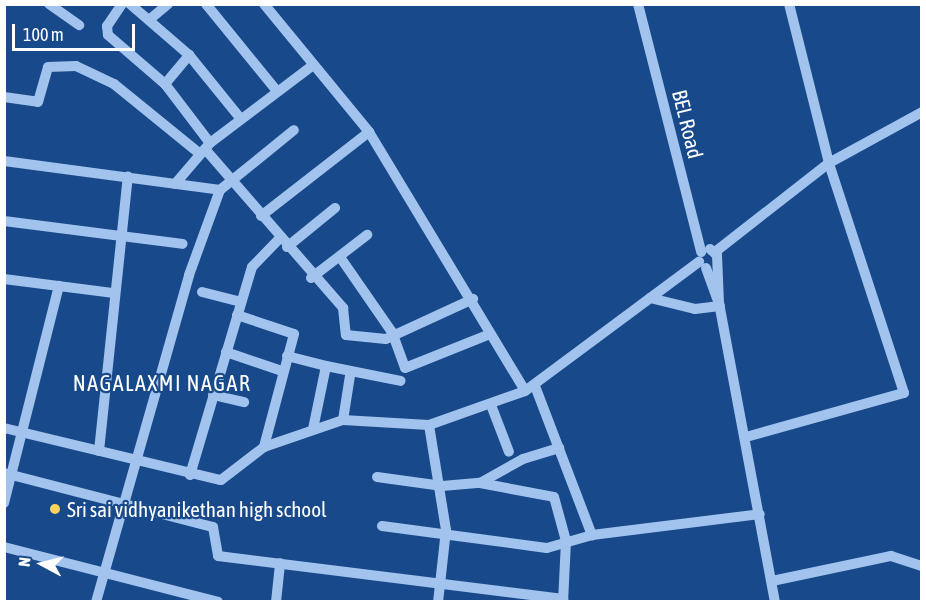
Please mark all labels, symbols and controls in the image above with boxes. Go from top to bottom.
scale bar [15,12,138,50]
text: 100 m [23,24,64,45]
street label: BEL Road [667,87,709,161]
district label: NAGALAXMI NAGAR [73,371,251,397]
place label: Sri sai vidhyanikethan high school [67,496,327,522]
marker: Sri sai vidhyanikethan high school [48,502,62,516]
north arrow [12,534,72,594]
text: N [15,556,34,568]

